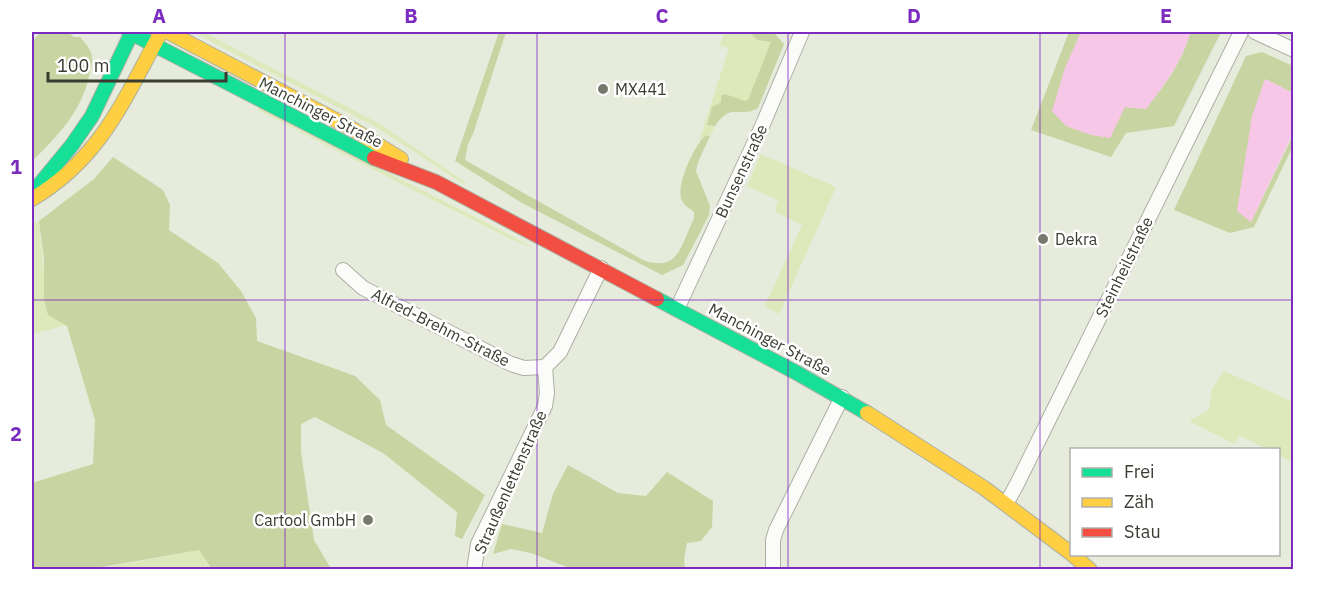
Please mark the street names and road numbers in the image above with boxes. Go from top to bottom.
street label: Manchinger Straße [256,72,386,152]
street label: Bunsenstraße [711,121,771,221]
street label: Steinheilstraße [1091,213,1157,321]
street label: Alfred-Brehm-Straße [369,283,514,371]
street label: Manchinger Straße [705,298,835,380]
street label: Straußenlettenstraße [469,407,551,557]

